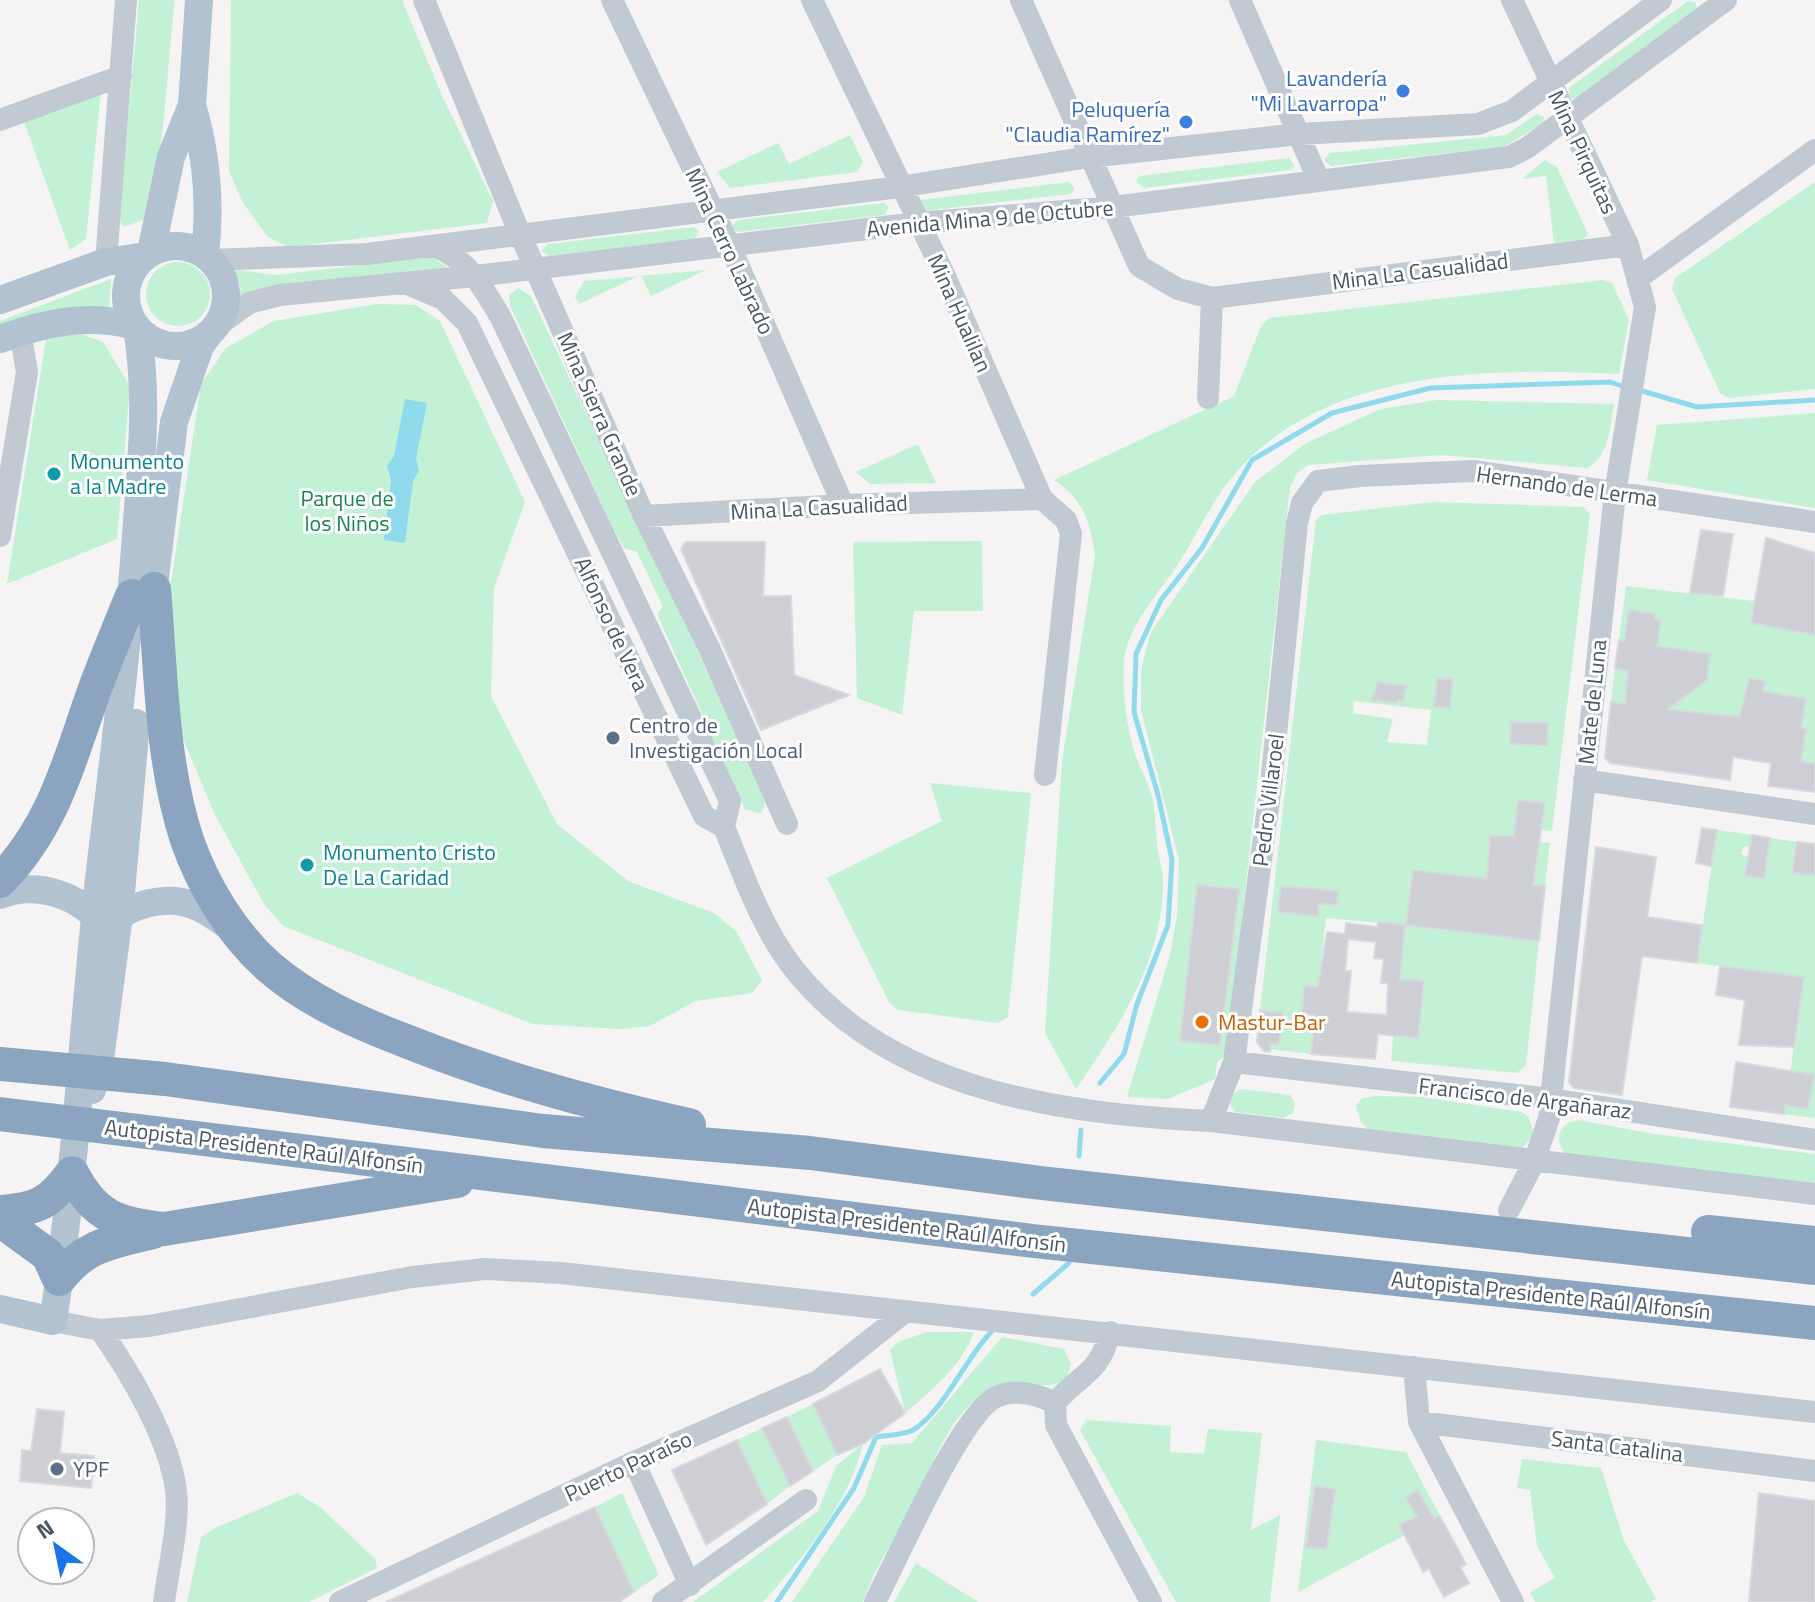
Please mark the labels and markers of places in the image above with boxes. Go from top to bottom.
place label: Lavandería "Mi Lavarropa" [1250,61,1387,120]
marker: Lavandería "Mi Lavarropa" [1394,82,1412,100]
place label: Peluquería "Claudia Ramírez" [1005,92,1170,151]
marker: Peluquería "Claudia Ramírez" [1177,113,1195,131]
place label: Monumento a la Madre [70,444,184,503]
marker: Monumento a la Madre [45,465,63,483]
place label: Centro de Investigación Local [629,708,803,767]
marker: Centro de Investigación Local [604,729,622,747]
place label: Monumento Cristo De La Caridad [323,835,496,894]
marker: Monumento Cristo De La Caridad [298,856,316,874]
place label: Mastur-Bar [1218,1005,1326,1039]
marker: Mastur-Bar [1193,1013,1211,1031]
place label: YPF [73,1452,109,1486]
marker: YPF [48,1460,66,1478]

